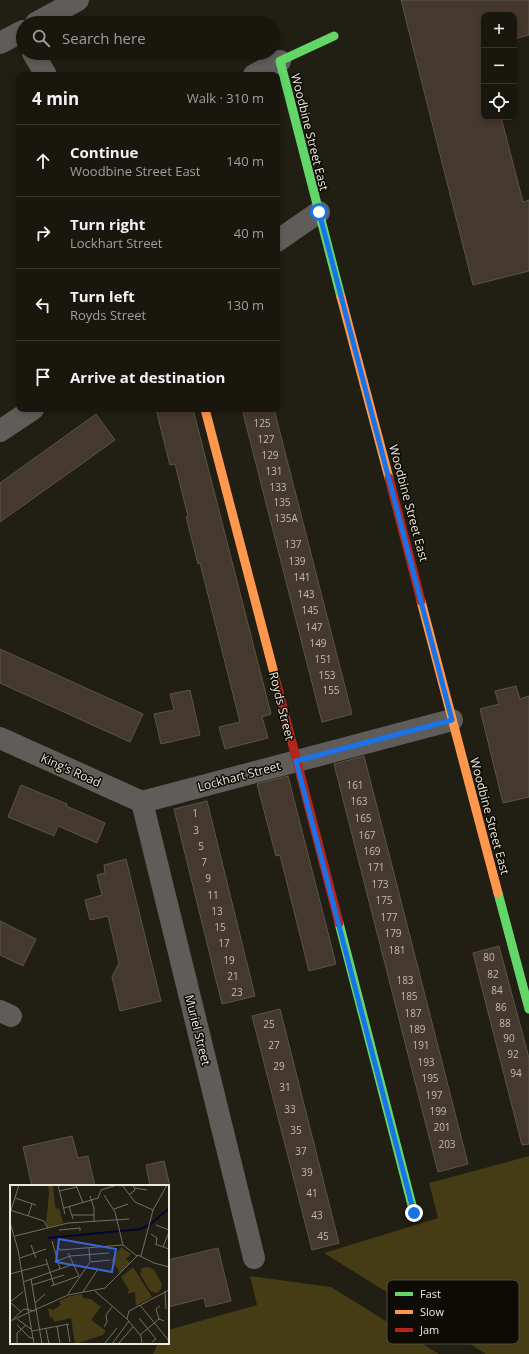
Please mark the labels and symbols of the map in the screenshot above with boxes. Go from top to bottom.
street label: Woodbine Street East [287,72,333,192]
route start [310,203,328,221]
house number: 125 [253,416,271,430]
house number: 127 [257,432,275,446]
street label: Woodbine Street East [385,443,433,563]
house number: 129 [261,448,279,462]
house number: 131 [265,464,283,478]
house number: 133 [269,480,287,494]
house number: 135 [273,495,291,509]
house number: 135A [274,511,298,525]
house number: 137 [284,537,302,551]
house number: 139 [288,554,306,568]
house number: 141 [293,570,311,584]
house number: 143 [297,587,315,601]
house number: 145 [301,603,319,617]
house number: 147 [305,620,323,634]
house number: 149 [309,636,327,650]
house number: 151 [314,652,332,666]
house number: 153 [318,668,336,682]
street label: Royds Street [265,670,299,742]
house number: 155 [322,683,340,697]
street label: King's Road [38,749,104,791]
street label: Woodbine Street East [466,756,514,876]
street label: Lockhart Street [196,757,282,795]
house number: 161 [346,778,364,792]
house number: 163 [350,794,368,808]
house number: 1 [192,806,198,820]
house number: 165 [354,811,372,825]
house number: 3 [193,823,199,837]
house number: 167 [358,828,376,842]
house number: 5 [198,839,204,853]
house number: 169 [363,844,381,858]
house number: 7 [201,855,207,869]
house number: 171 [367,860,385,874]
house number: 9 [205,871,211,885]
house number: 173 [371,877,389,891]
house number: 11 [207,888,219,902]
house number: 175 [375,893,393,907]
house number: 13 [211,904,223,918]
house number: 177 [380,910,398,924]
house number: 15 [214,920,226,934]
house number: 179 [384,926,402,940]
house number: 17 [218,936,230,950]
house number: 181 [388,943,406,957]
house number: 80 [483,950,495,964]
house number: 19 [223,953,235,967]
house number: 82 [487,967,499,981]
house number: 21 [227,969,239,983]
house number: 183 [396,973,414,987]
house number: 84 [491,983,503,997]
house number: 23 [231,985,243,999]
house number: 185 [400,989,418,1003]
street label: Muriel Street [181,993,215,1067]
house number: 86 [495,1000,507,1014]
house number: 187 [404,1006,422,1020]
house number: 88 [499,1016,511,1030]
house number: 25 [263,1017,275,1031]
house number: 189 [408,1022,426,1036]
house number: 90 [503,1031,515,1045]
house number: 27 [268,1038,280,1052]
house number: 191 [412,1038,430,1052]
house number: 92 [507,1047,519,1061]
house number: 193 [417,1055,435,1069]
house number: 29 [273,1059,285,1073]
house number: 94 [510,1066,522,1080]
house number: 195 [421,1071,439,1085]
house number: 31 [279,1080,291,1094]
house number: 197 [425,1088,443,1102]
house number: 33 [284,1102,296,1116]
house number: 199 [429,1104,447,1118]
house number: 201 [433,1120,451,1134]
house number: 35 [290,1123,302,1137]
house number: 203 [438,1137,456,1151]
house number: 37 [295,1144,307,1158]
house number: 39 [301,1165,313,1179]
inset map [10,1185,169,1344]
house number: 41 [306,1186,318,1200]
route end [405,1204,423,1222]
house number: 43 [311,1208,323,1222]
house number: 45 [317,1229,329,1243]
legend [387,1280,519,1344]
text: Fast [420,1286,441,1301]
text: Slow [420,1304,444,1319]
text: Jam [419,1322,439,1337]

